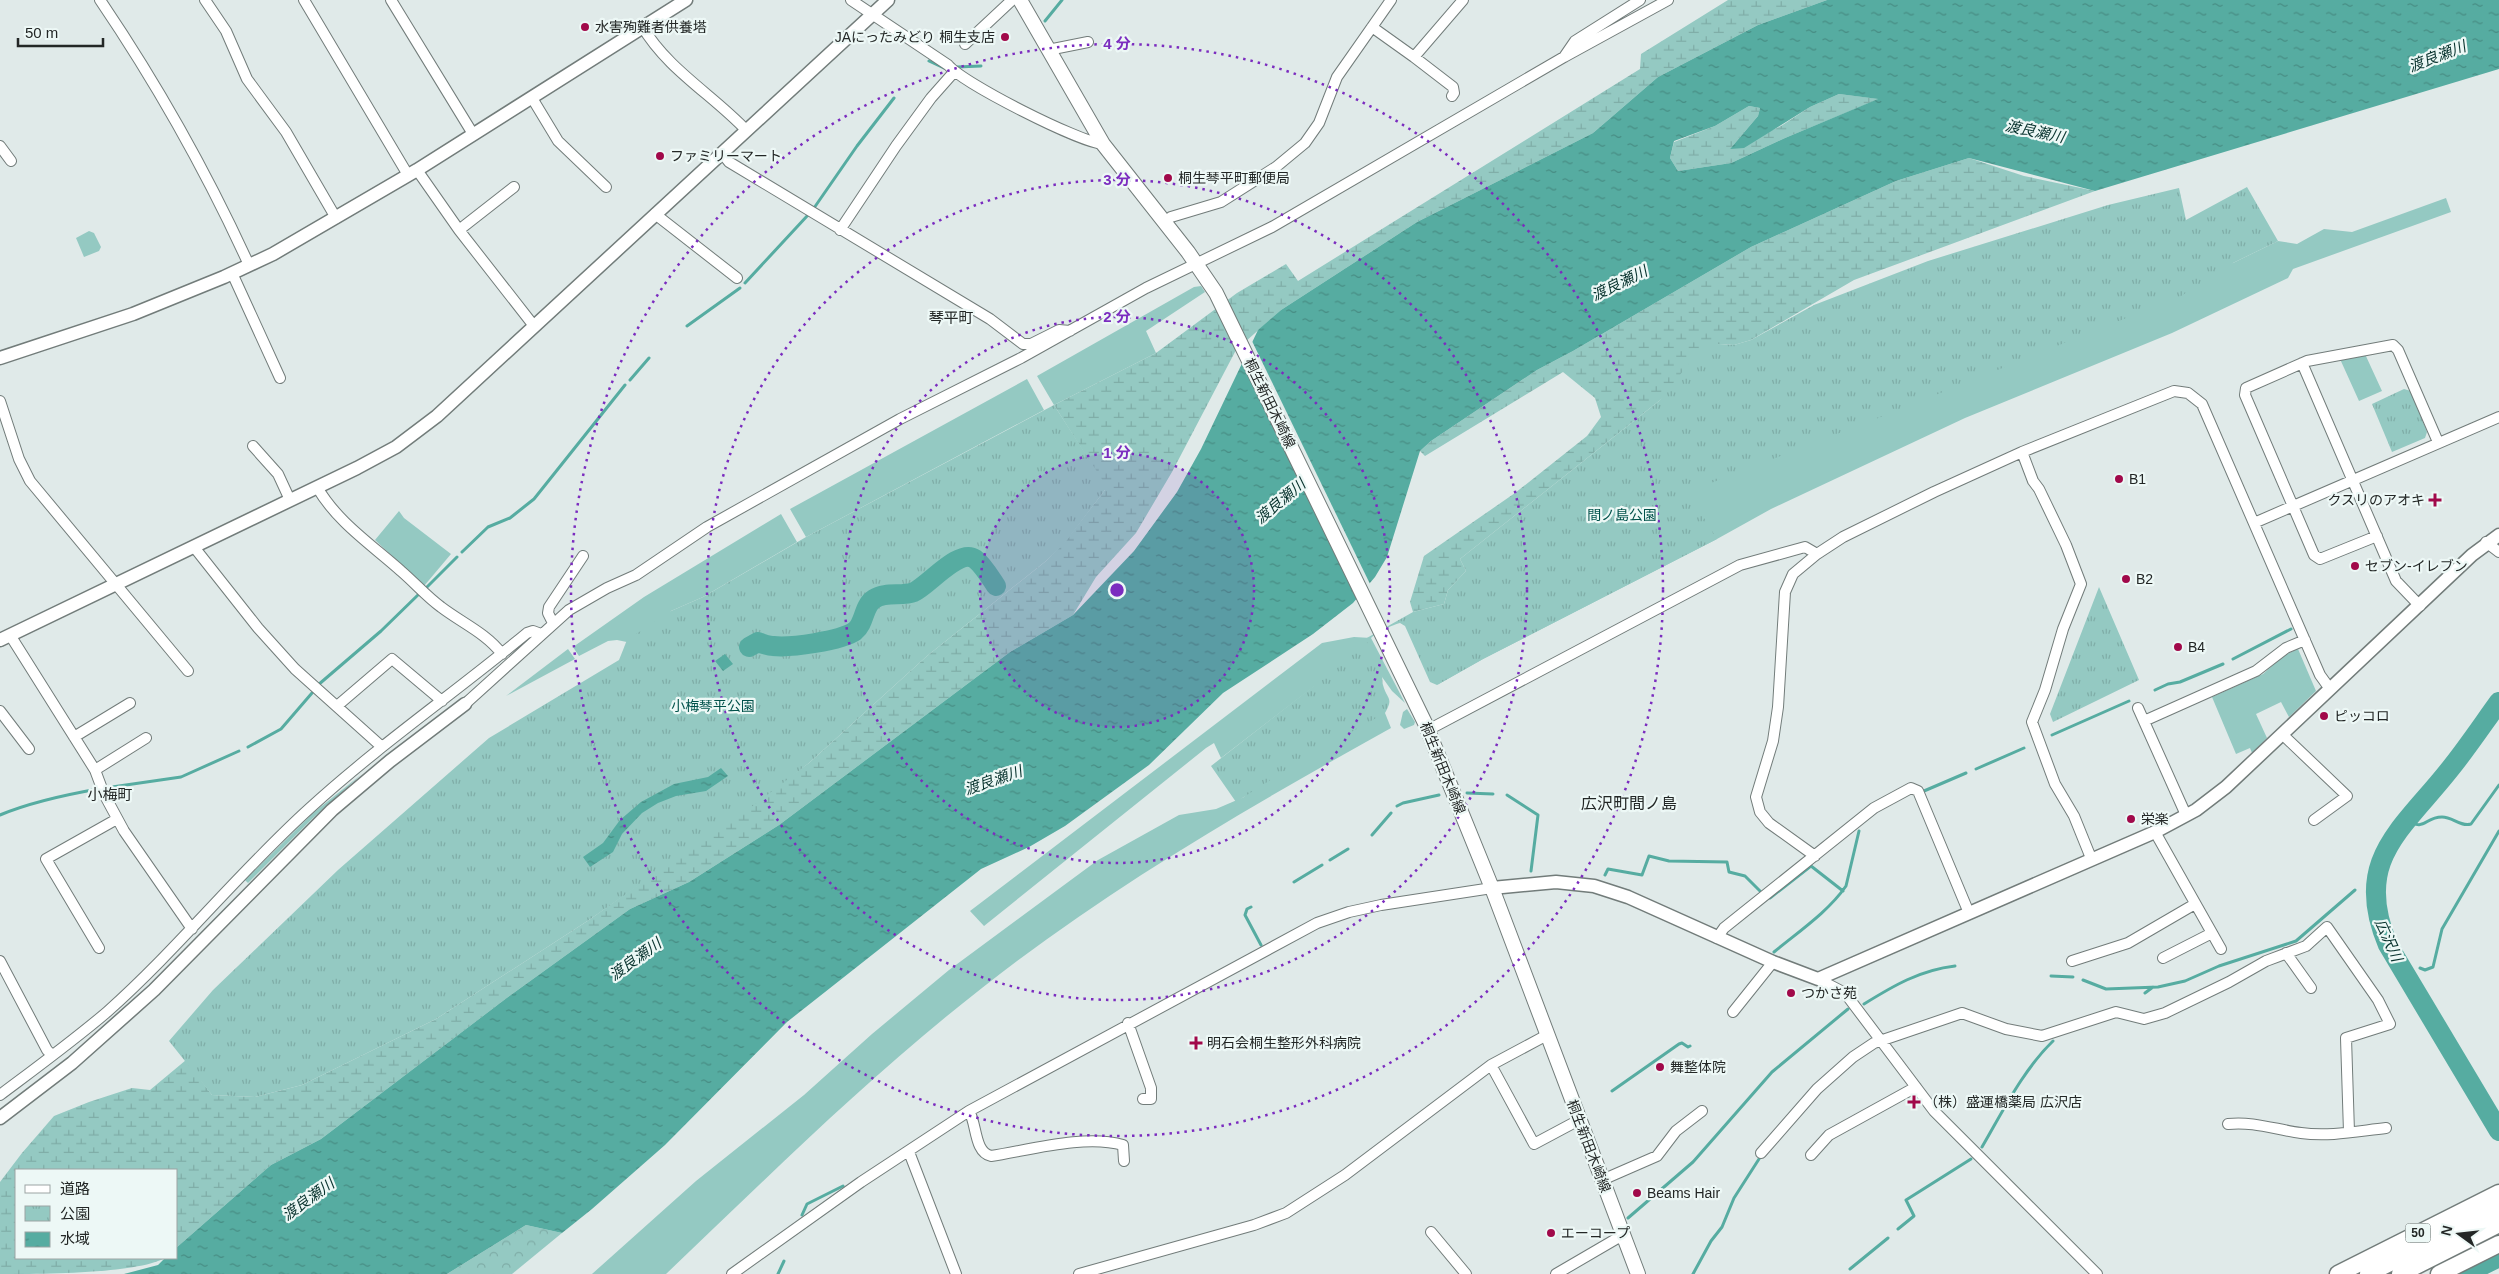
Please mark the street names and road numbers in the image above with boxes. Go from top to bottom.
street label: 桐生新田木崎線 [1241,355,1299,451]
street label: 桐生新田木崎線 [1417,720,1469,816]
street label: 桐生新田木崎線 [1564,1097,1614,1195]
road number: 50 [2406,1224,2430,1242]

